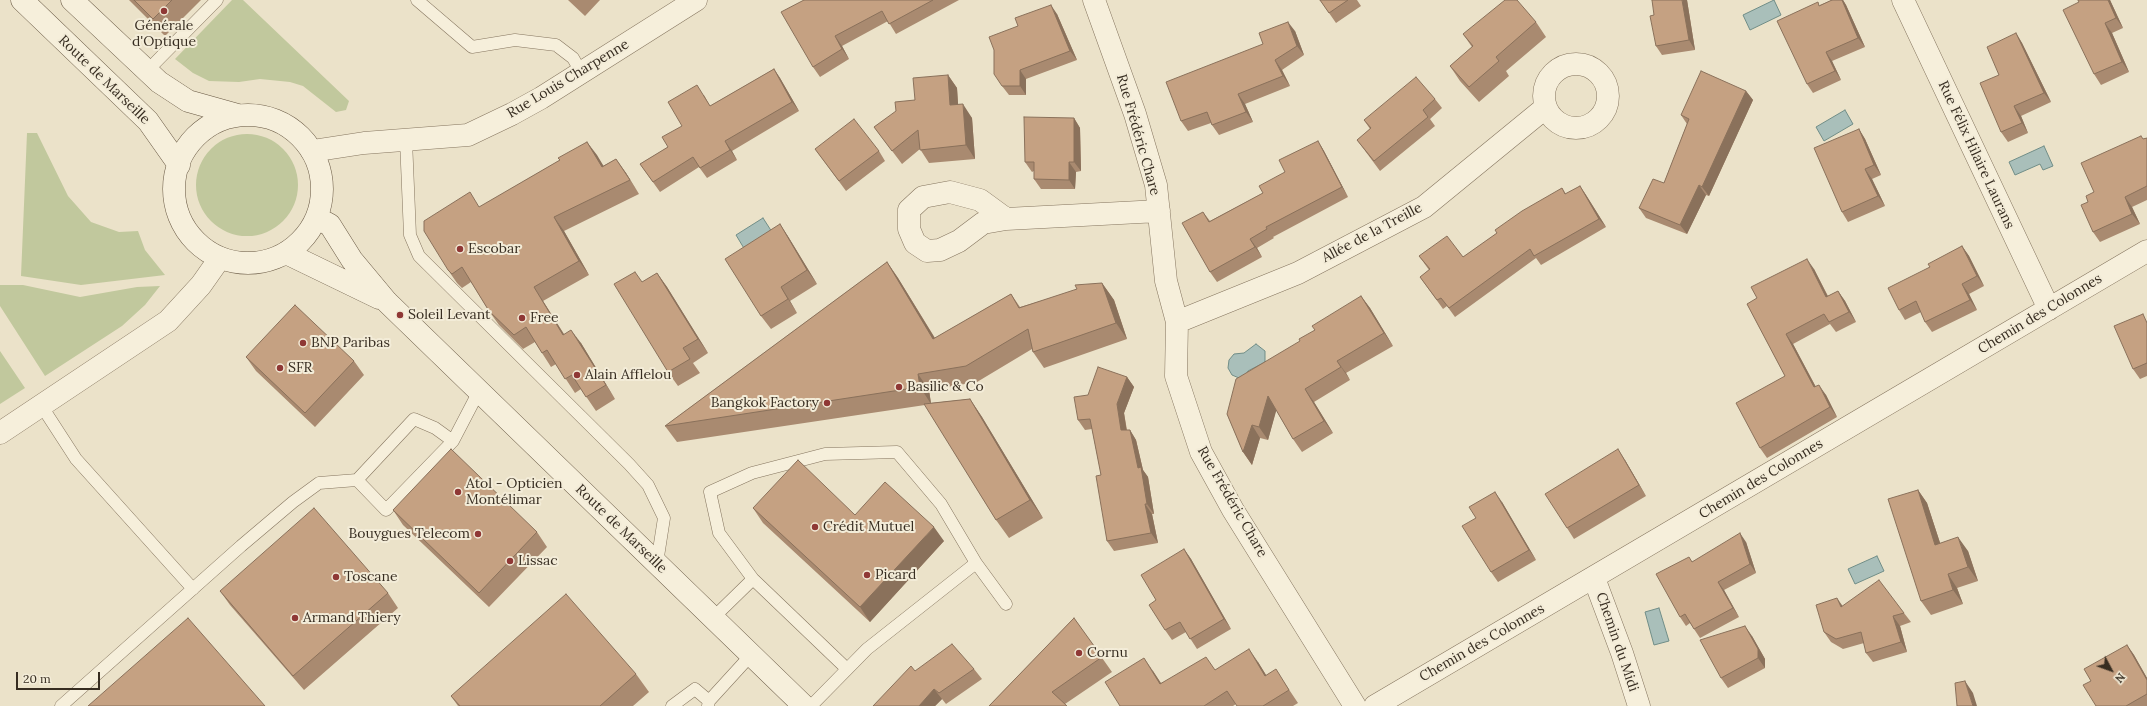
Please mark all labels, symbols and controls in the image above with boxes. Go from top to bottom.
marker: Générale d'Optique [159,6,169,16]
place label: Générale d'Optique [132,18,196,50]
street label: Route de Marseille [55,32,153,128]
street label: Rue Louis Charpenne [504,36,632,122]
street label: Rue Frédéric Chare [1113,72,1163,198]
street label: Rue Félix Hilaire Laurans [1934,78,2018,232]
street label: Allée de la Treille [1319,200,1425,266]
place label: Escobar [468,241,520,257]
marker: Escobar [455,244,465,254]
street label: Chemin des Colonnes [1975,270,2105,358]
place label: Soleil Levant [408,307,491,323]
marker: Soleil Levant [395,310,405,320]
place label: Free [530,310,559,326]
marker: Free [517,313,527,323]
place label: BNP Paribas [311,335,390,351]
marker: BNP Paribas [298,338,308,348]
place label: SFR [288,360,312,376]
marker: SFR [275,363,285,373]
place label: Alain Afflelou [585,367,671,383]
marker: Alain Afflelou [572,370,582,380]
place label: Basilic & Co [907,379,984,395]
marker: Basilic & Co [894,382,904,392]
place label: Bangkok Factory [711,395,819,411]
marker: Bangkok Factory [822,398,832,408]
street label: Chemin des Colonnes [1696,435,1826,523]
street label: Rue Frédéric Chare [1193,443,1271,561]
place label: Atol - Opticien Montélimar [466,476,563,508]
street label: Route de Marseille [572,481,670,577]
marker: Atol - Opticien Montélimar [453,487,463,497]
place label: Crédit Mutuel [823,519,914,535]
marker: Crédit Mutuel [810,522,820,532]
place label: Bouygues Telecom [348,526,470,542]
marker: Bouygues Telecom [473,529,483,539]
place label: Lissac [518,553,558,569]
marker: Lissac [505,556,515,566]
place label: Picard [875,567,916,583]
place label: Toscane [344,569,398,585]
marker: Picard [862,570,872,580]
marker: Toscane [331,572,341,582]
street label: Chemin du Midi [1592,590,1642,694]
street label: Chemin des Colonnes [1417,600,1547,686]
place label: Armand Thiery [303,610,401,626]
marker: Armand Thiery [290,613,300,623]
place label: Cornu [1087,645,1128,661]
marker: Cornu [1074,648,1084,658]
north arrow [2091,650,2131,690]
scale bar [18,664,102,690]
text: N [2112,670,2128,686]
text: 20 m [23,671,51,686]

